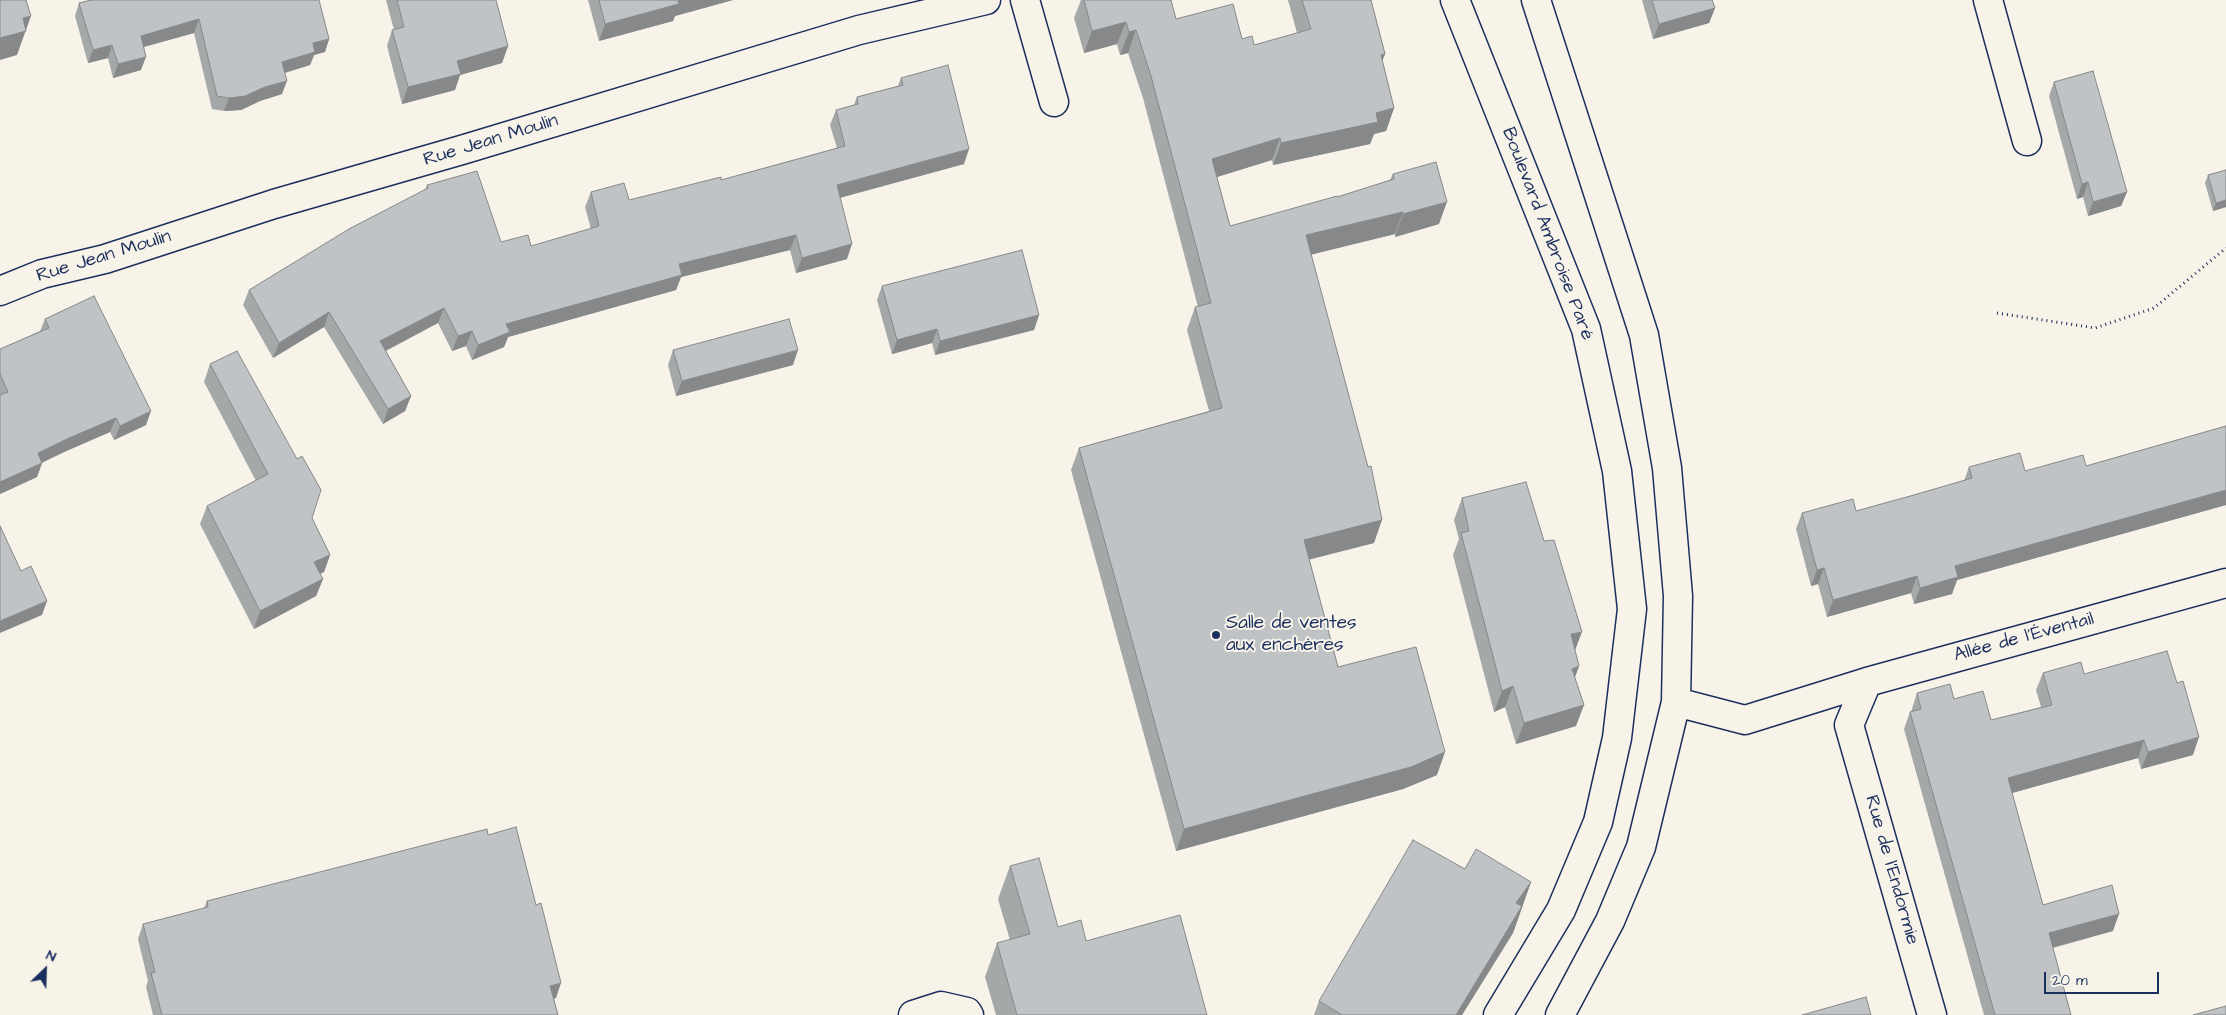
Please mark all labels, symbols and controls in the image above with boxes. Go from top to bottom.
street label: Rue Jean Moulin [421,110,561,172]
street label: Boulevard Ambroise Paré [1496,124,1598,344]
street label: Rue Jean Moulin [34,226,174,288]
street label: Allée de l'Éventail [1951,608,2097,668]
place label: Salle de ventes aux enchères [1226,613,1356,657]
marker: Salle de ventes aux enchères [1210,629,1222,641]
street label: Rue de l'Endormie [1859,793,1923,947]
north arrow [20,945,70,995]
text: N [43,945,59,967]
scale bar [2046,962,2161,994]
text: 20 m [2052,970,2088,991]

